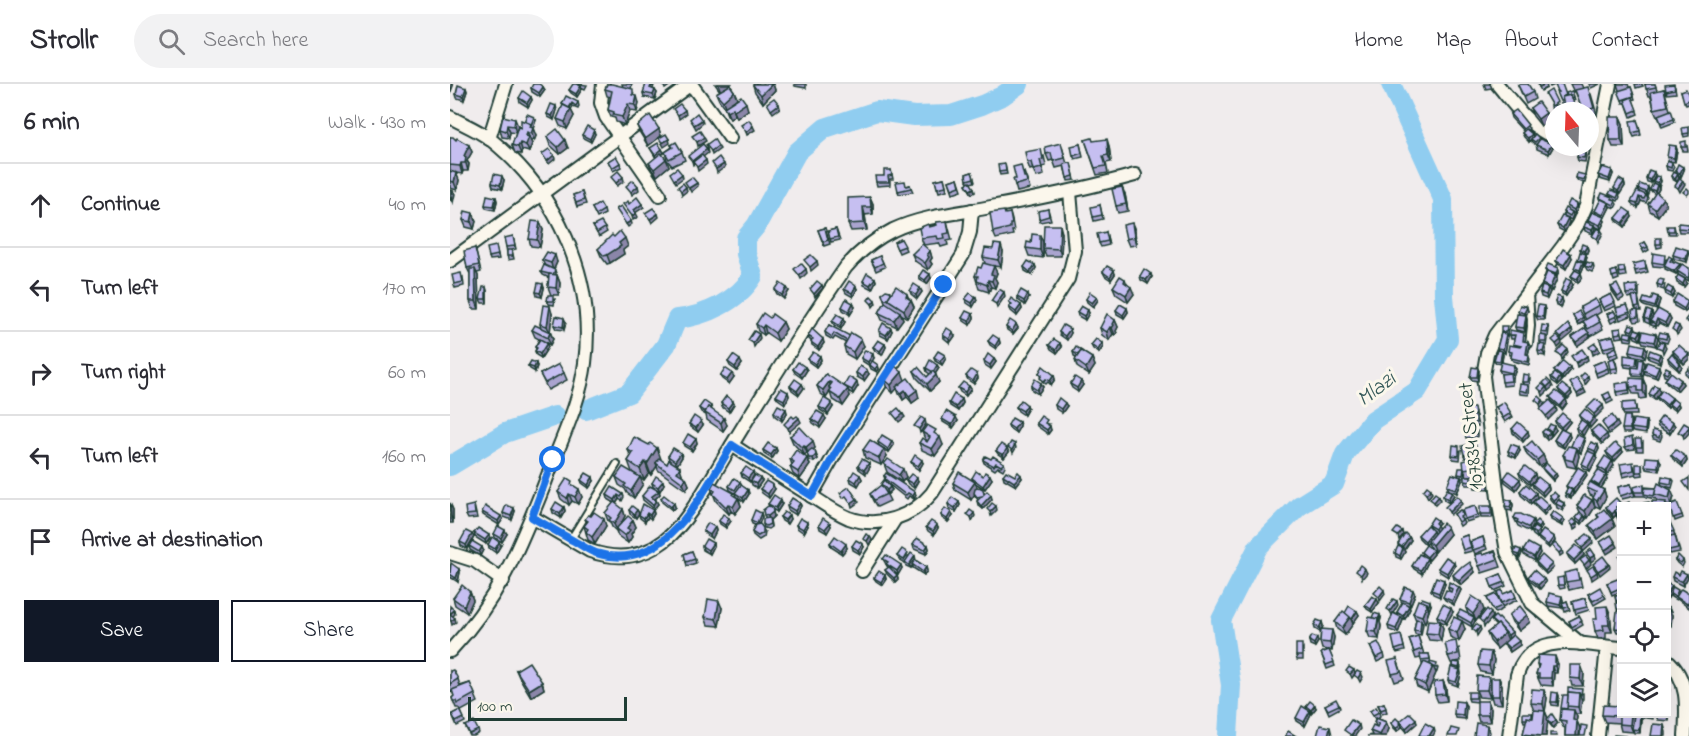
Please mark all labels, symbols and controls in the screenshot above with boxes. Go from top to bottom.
search box [134,14,554,68]
text: Strollr [30,21,98,62]
icon: search [155,25,188,58]
text: Search here [203,25,308,57]
text: Home [1354,26,1403,56]
text: Map [1436,26,1471,56]
text: About [1504,26,1558,56]
text: Contact [1591,26,1659,56]
north arrow [1545,102,1599,156]
text: 6 min [24,104,80,142]
text: Walk · 430 m [328,109,426,138]
icon: ahead [24,189,57,222]
text: Continue [81,189,160,221]
text: 40 m [389,191,426,220]
route end [930,271,956,297]
icon: left [24,273,57,306]
text: Turn left [81,273,158,305]
text: 170 m [382,275,426,304]
icon: right [24,357,57,390]
text: Turn right [81,357,166,389]
text: 60 m [388,359,426,388]
water label: Mlazi [1351,363,1405,415]
street label: 107834 Street [1451,381,1493,491]
icon: left [24,441,57,474]
text: Turn left [81,441,158,473]
text: 160 m [382,443,426,472]
route start [539,446,565,472]
map controls [1617,502,1671,718]
button: + [1617,502,1671,556]
icon: arrive [24,525,57,558]
text: Arrive at destination [81,525,263,557]
button: − [1617,556,1671,610]
button: Save [24,600,219,662]
button: Share [231,600,426,662]
button: locate [1617,610,1671,664]
button: layers [1617,664,1671,718]
scale bar [468,694,627,722]
text: 100 m [477,695,512,719]

